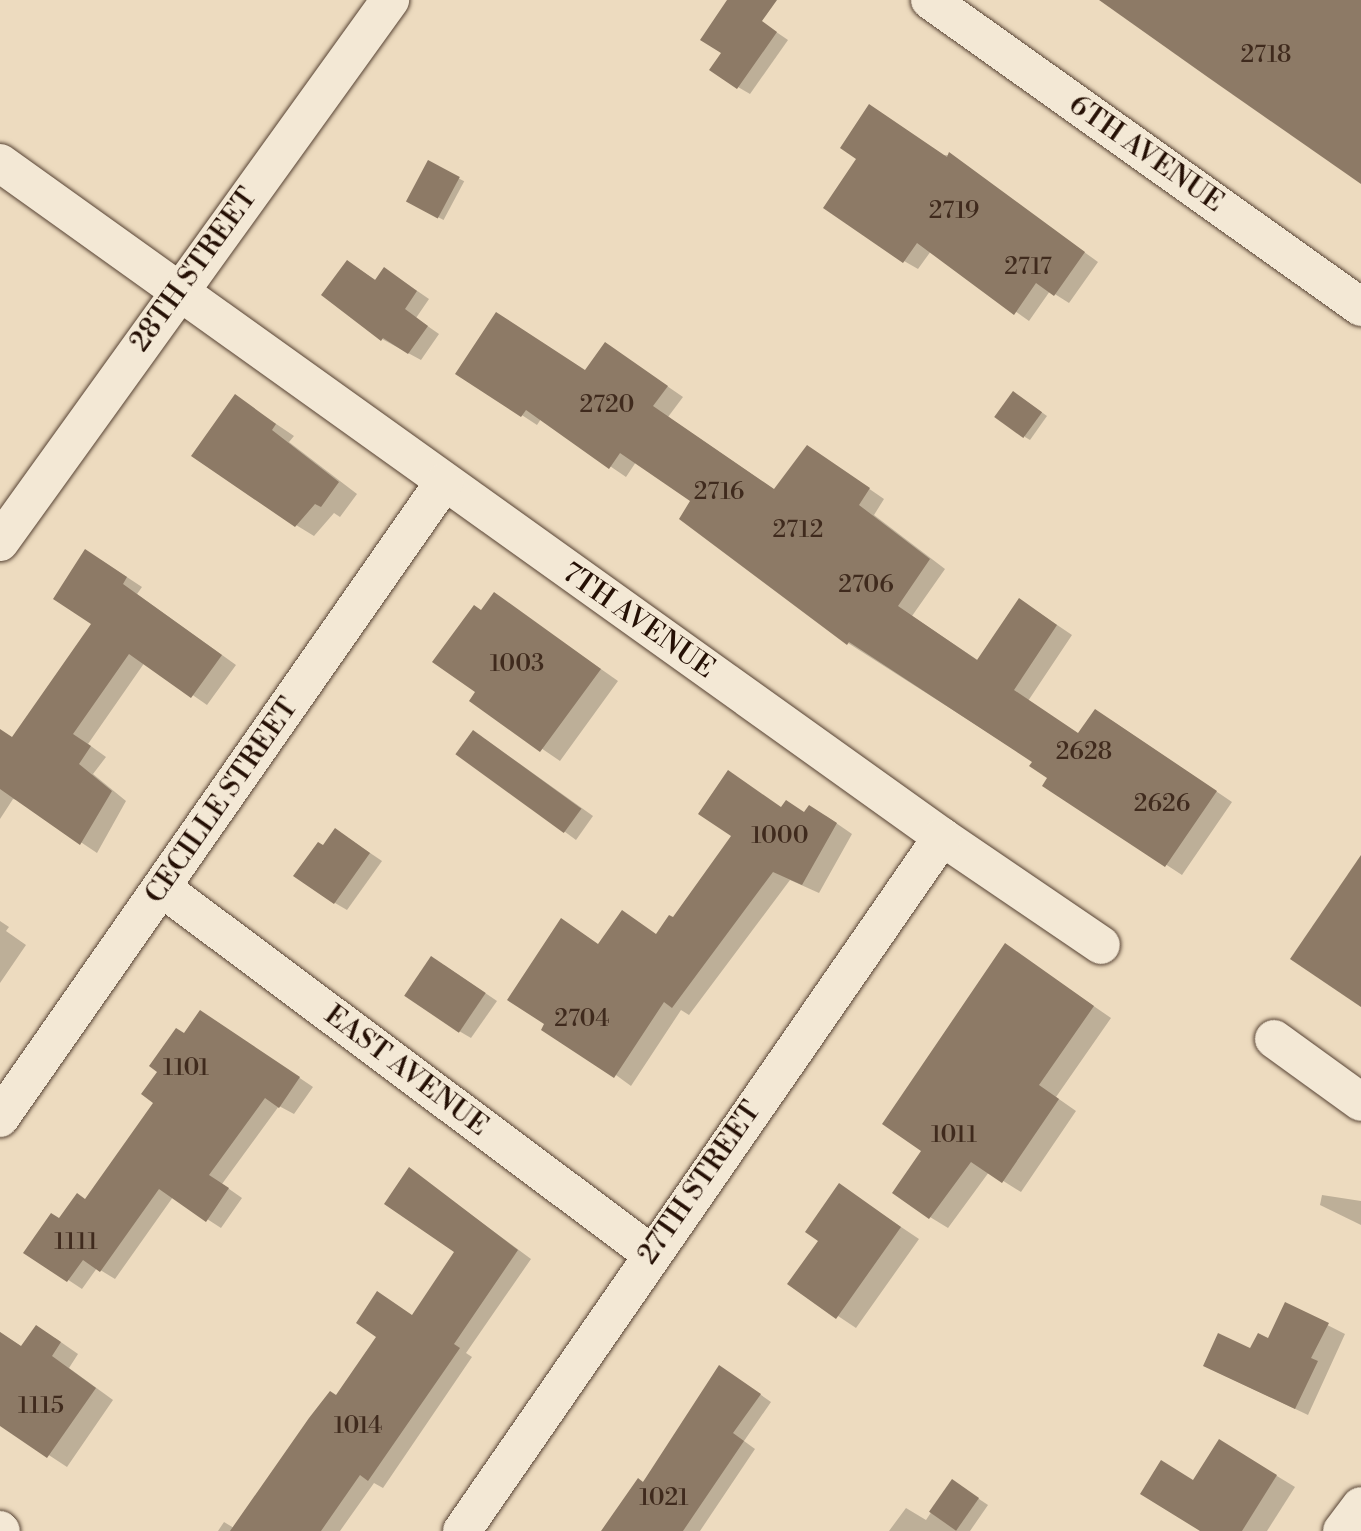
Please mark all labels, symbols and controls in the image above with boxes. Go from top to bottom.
house number: 2718 [1240,42,1292,70]
street label: 6TH AVENUE [1062,88,1230,220]
street label: 28TH STREET [123,182,265,358]
house number: 2719 [929,198,979,226]
house number: 2717 [1004,254,1052,282]
house number: 2720 [580,392,634,420]
house number: 2716 [694,479,744,507]
house number: 2712 [772,517,824,545]
street label: 7TH AVENUE [555,556,721,686]
house number: 2706 [838,572,894,600]
house number: 1003 [490,651,544,679]
street label: CECILLE STREET [138,692,306,910]
house number: 2628 [1056,739,1112,767]
house number: 2626 [1134,791,1190,819]
house number: 1000 [751,823,809,851]
street label: EAST AVENUE [318,999,494,1143]
house number: 2704 [554,1006,610,1034]
house number: 1101 [163,1055,209,1083]
street label: 27TH STREET [632,1095,768,1271]
house number: 1011 [931,1122,977,1150]
house number: 1111 [54,1229,98,1257]
house number: 1115 [18,1393,64,1421]
house number: 1014 [334,1413,382,1441]
house number: 1021 [639,1485,689,1513]

